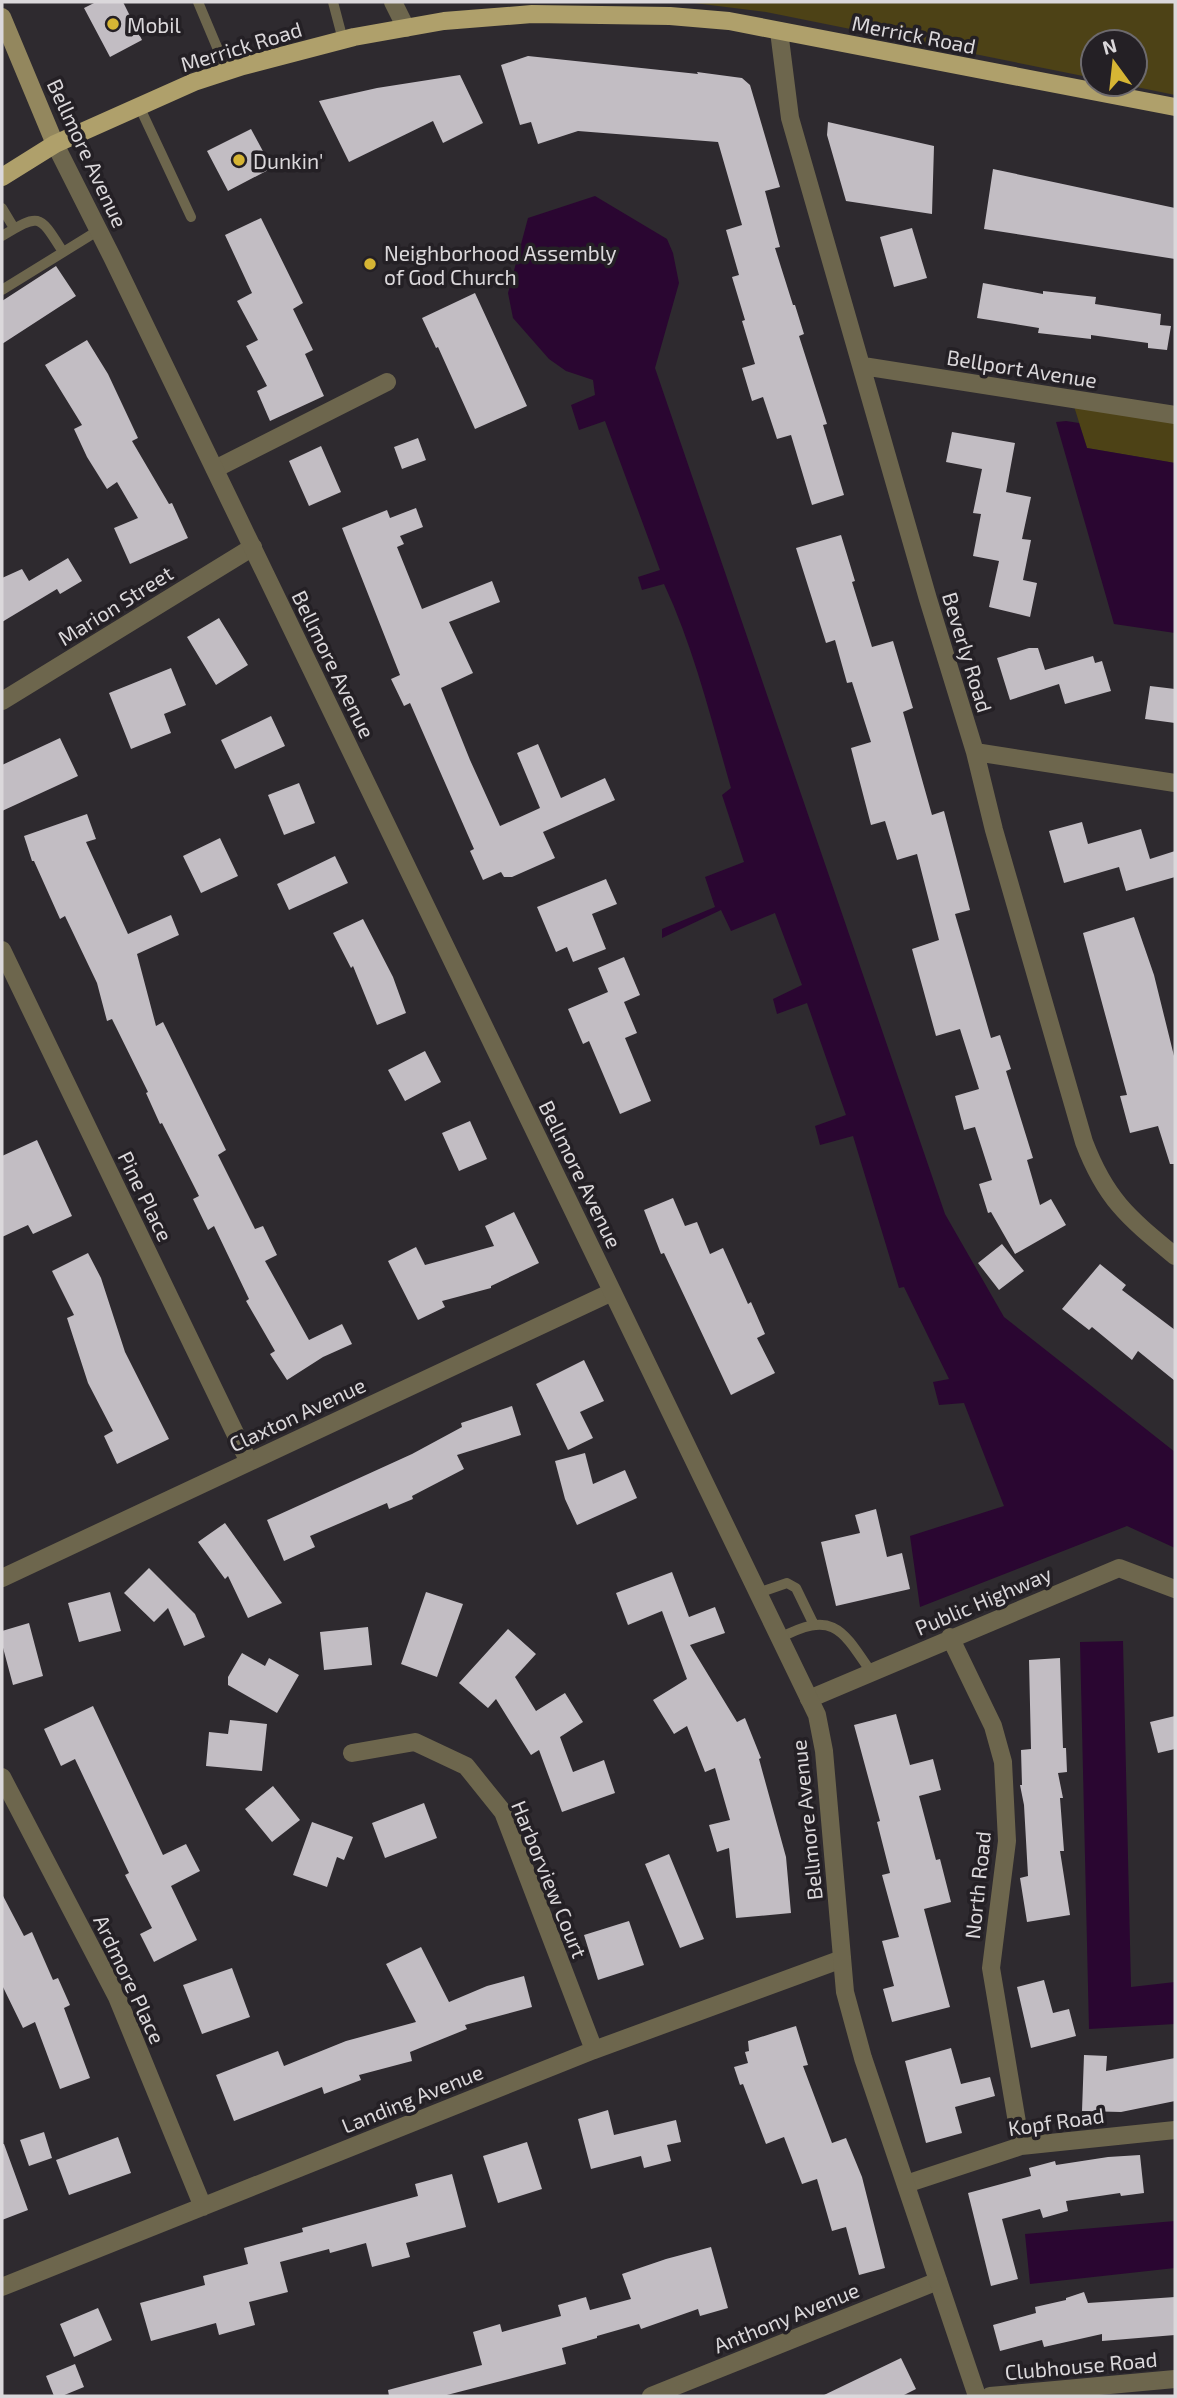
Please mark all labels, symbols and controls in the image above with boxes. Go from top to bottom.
street label: Merrick Road [850,10,978,58]
place label: Mobil [127,12,182,37]
marker: Mobil [105,16,121,32]
street label: Merrick Road [177,16,305,76]
north arrow [1079,28,1149,98]
text: N [1100,33,1119,59]
street label: Bellmore Avenue [43,75,133,231]
place label: Dunkin' [253,148,323,173]
marker: Dunkin' [231,152,247,168]
place label: Neighborhood Assembly of God Church [384,240,617,289]
marker: Neighborhood Assembly of God Church [362,256,378,272]
street label: Bellport Avenue [945,344,1099,392]
street label: Marion Street [53,560,177,650]
street label: Bellmore Avenue [287,586,381,742]
street label: Beverly Road [938,589,998,715]
street label: Bellmore Avenue [534,1096,628,1252]
street label: Pine Place [113,1147,179,1245]
street label: Claxton Avenue [225,1371,369,1457]
street label: Public Highway [911,1560,1055,1640]
street label: Bellmore Avenue [785,1739,827,1901]
street label: Harborview Court [507,1797,593,1961]
street label: North Road [959,1830,995,1940]
street label: Ardmore Place [89,1911,171,2047]
street label: Landing Avenue [338,2058,486,2138]
street label: Kopf Road [1006,2102,1106,2140]
street label: Anthony Avenue [710,2276,862,2358]
street label: Clubhouse Road [1004,2346,1158,2384]

